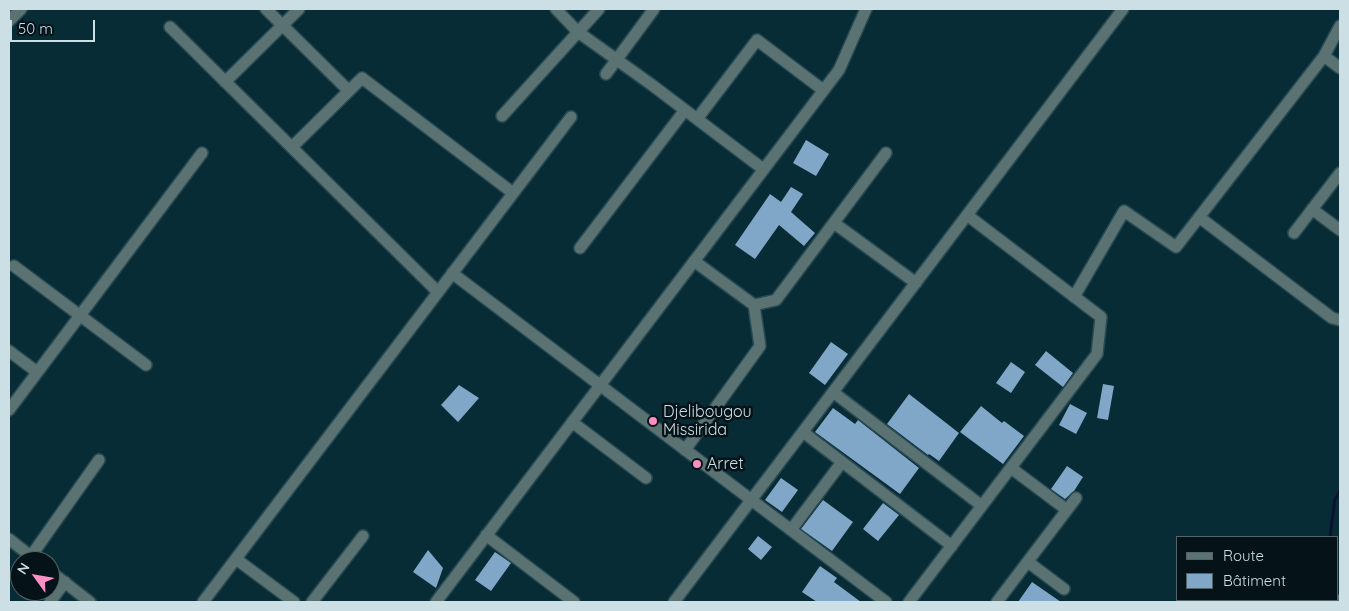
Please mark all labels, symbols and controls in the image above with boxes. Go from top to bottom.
scale bar [12,10,98,42]
text: 50 m [18,19,53,38]
place label: Djelibougou Missirida [663,402,752,440]
marker: Djelibougou Missirida [647,415,659,427]
place label: Arret [707,454,744,474]
marker: Arret [691,458,703,470]
legend [1176,536,1339,601]
text: Route [1223,546,1264,565]
north arrow [10,551,60,601]
text: N [13,559,33,578]
text: Bâtiment [1223,571,1286,590]

